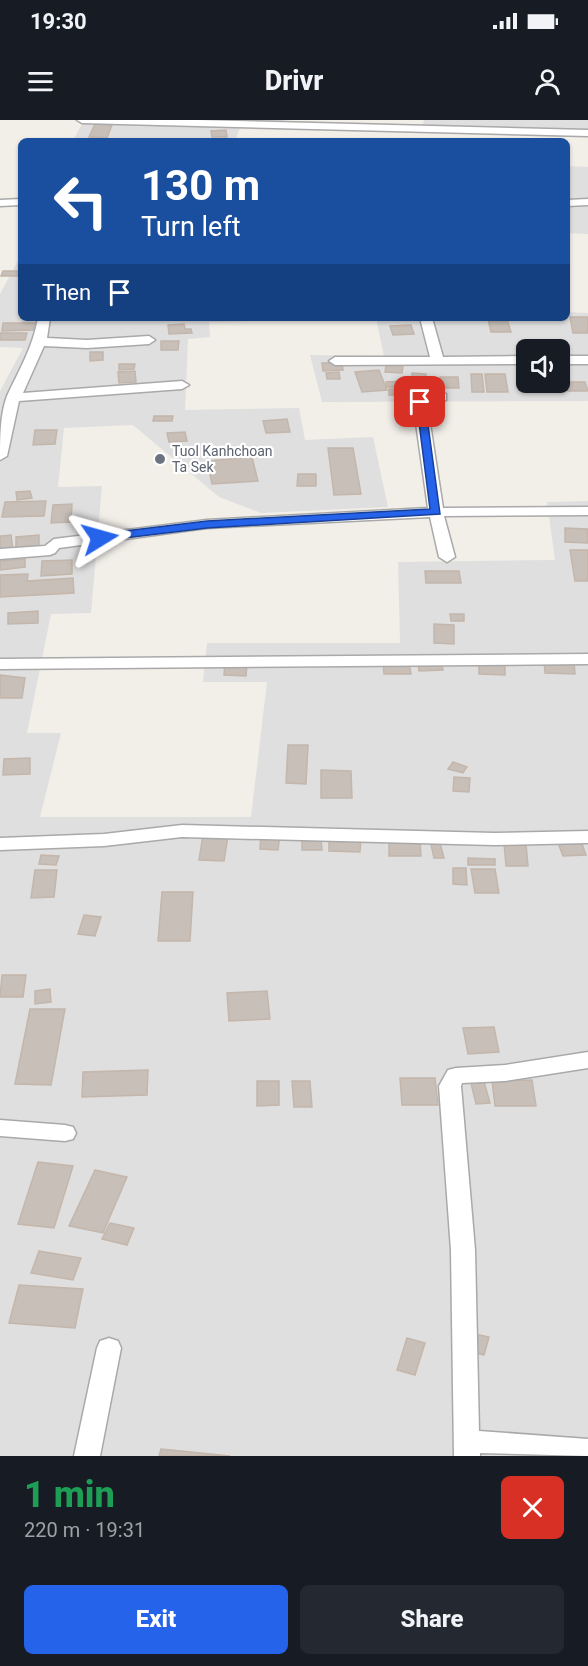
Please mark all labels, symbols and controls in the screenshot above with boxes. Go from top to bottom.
text: 19:30 [30,9,87,34]
icon: menu [24,65,57,98]
text: Drivr [265,65,323,97]
icon: person [531,65,564,98]
text: 130 m [141,161,260,210]
icon: left [42,162,120,240]
text: Turn left [141,211,241,243]
icon: arrive [103,276,136,309]
text: Then [42,280,91,305]
map controls [516,339,570,393]
button: sound [516,339,570,393]
pin [394,376,445,427]
icon: arrive [403,385,436,418]
place label: Tuol Kanhchoan Ta Sek [172,443,273,475]
marker: Tuol Kanhchoan Ta Sek [153,452,167,466]
position arrow [68,506,132,570]
text: 1 min [24,1474,115,1516]
button: close [501,1476,564,1539]
text: 220 m · 19:31 [24,1518,145,1542]
button: Exit [24,1585,288,1654]
button: Share [300,1585,564,1654]

